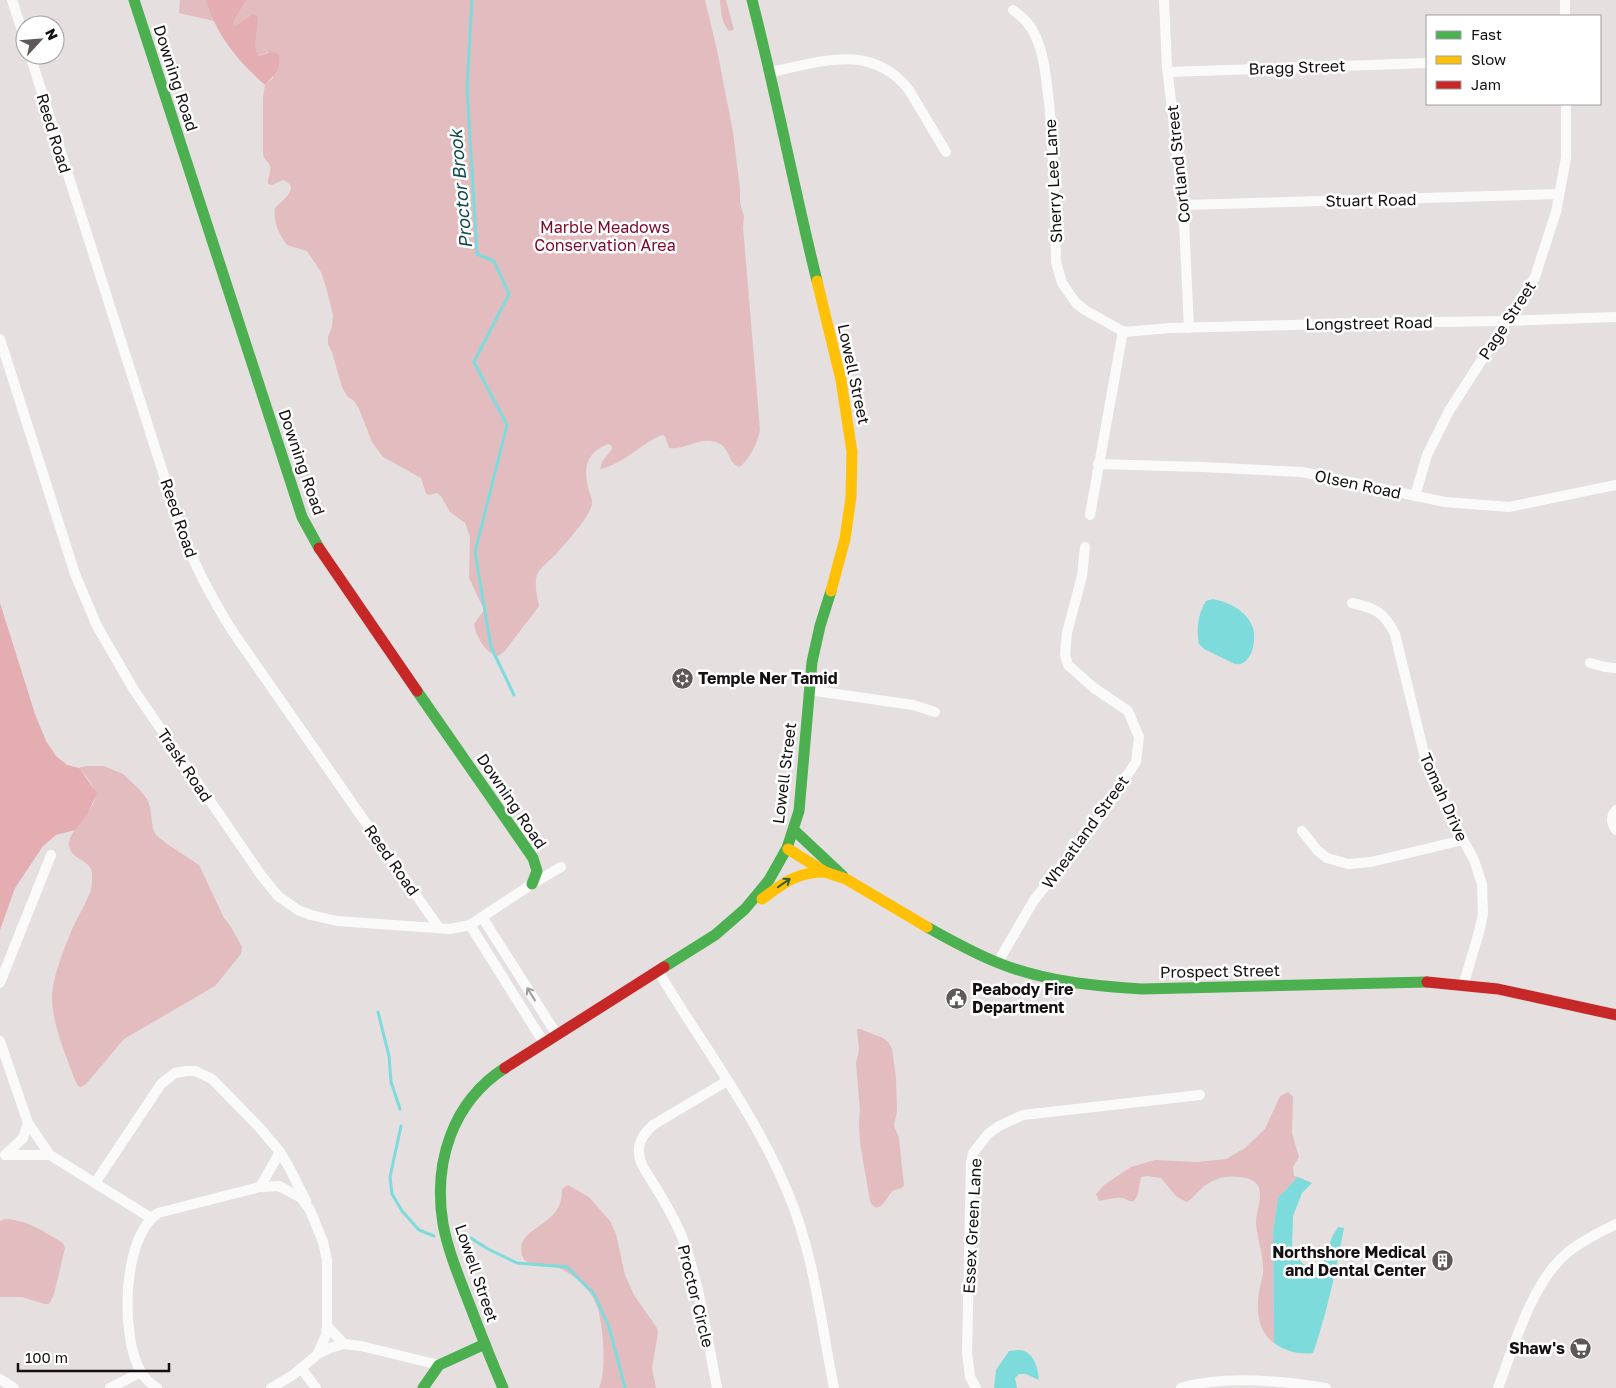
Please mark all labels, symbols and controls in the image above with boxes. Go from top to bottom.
north arrow [15,15,65,65]
legend [1426,15,1601,105]
street label: Downing Road [149,22,203,134]
text: Fast [1471,25,1502,43]
text: N [42,26,62,43]
text: Slow [1471,50,1506,68]
street label: Bragg Street [1248,55,1346,79]
text: Jam [1471,75,1501,93]
street label: Reed Road [32,91,76,175]
street label: Cortland Street [1162,104,1194,224]
street label: Sherry Lee Lane [1040,118,1066,244]
water label: Proctor Brook [444,127,476,250]
street label: Stuart Road [1325,189,1417,211]
park label: Marble Meadows Conservation Area [534,217,676,255]
street label: Page Street [1474,277,1540,363]
street label: Longstreet Road [1305,312,1433,334]
street label: Lowell Street [834,322,874,426]
street label: Downing Road [275,406,329,518]
street label: Olsen Road [1313,465,1403,503]
street label: Reed Road [156,476,202,560]
synagogue icon: Temple Ner Tamid [670,666,694,690]
place label: Temple Ner Tamid [698,668,838,688]
street label: Lowell Street [768,721,800,825]
street label: Trask Road [153,724,217,806]
street label: Downing Road [473,750,551,852]
street label: Tomah Drive [1416,750,1472,844]
street label: Wheatland Street [1037,772,1133,892]
street label: Reed Road [360,821,424,899]
one-way arrow [777,878,791,888]
street label: Prospect Street [1160,960,1280,982]
place label: Peabody Fire Department [972,979,1074,1017]
public building icon: Peabody Fire Department [944,986,968,1010]
one-way arrow [525,987,535,1001]
street label: Essex Green Lane [958,1158,986,1294]
street label: Lowell Street [451,1221,503,1325]
street label: Proctor Circle [674,1242,718,1350]
place label: Northshore Medical and Dental Center [1272,1242,1427,1280]
building icon: Northshore Medical and Dental Center [1430,1249,1454,1273]
supermarket icon: Shaw's [1569,1336,1593,1360]
place label: Shaw's [1509,1338,1565,1358]
scale bar [18,1340,169,1372]
text: 100 m [25,1348,68,1366]

